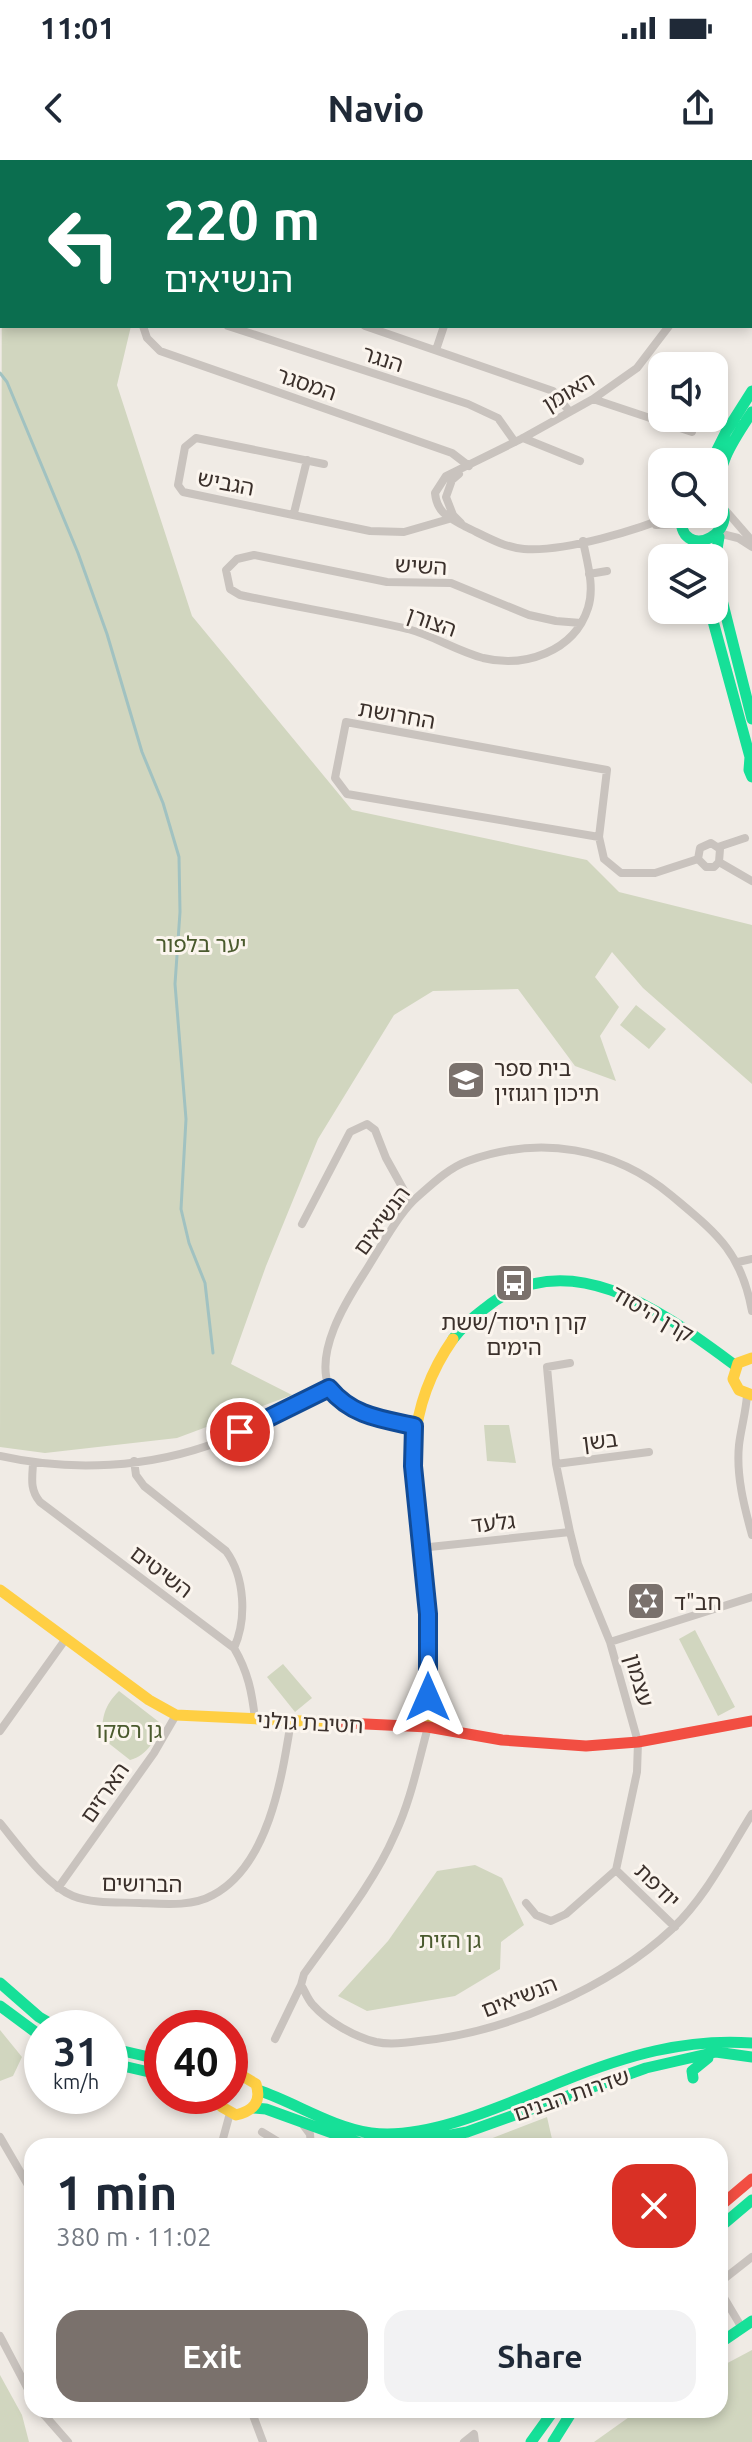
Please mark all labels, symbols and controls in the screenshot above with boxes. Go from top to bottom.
text: 11:01 [40,11,115,45]
icon: back [32,86,76,130]
icon: share [676,86,720,130]
text: Navio [328,88,424,129]
text: 220 m [164,188,320,251]
icon: left [32,192,136,296]
text: הנשיאים [164,258,293,299]
street label: הנגר [359,340,407,376]
map controls [648,352,728,624]
button: sound [648,352,728,432]
street label: המסגר [274,361,340,405]
street label: האומן [538,366,598,416]
button: search [648,448,728,528]
street label: הגביש [196,464,256,500]
button: layers [648,544,728,624]
street label: השיש [394,551,448,579]
street label: הצורן [404,601,460,641]
street label: החרושת [357,695,437,733]
park label: יער בלפור [156,931,246,956]
place label: בית ספר תיכון רוגוזין [494,1055,599,1105]
school or university icon: בית ספר תיכון רוגוזין [445,1059,487,1101]
street label: הנשיאים [348,1181,414,1259]
bus stop icon: קרן היסוד/ששת הימים [493,1262,535,1304]
street label: קרן היסוד [608,1280,699,1347]
place label: קרן היסוד/ששת הימים [441,1309,587,1359]
pin [206,1398,274,1466]
icon: arrive [218,1410,262,1454]
street label: בשן [581,1425,619,1455]
street label: גלעד [470,1507,516,1537]
street label: השיטים [126,1540,198,1602]
synagogue icon: חב"ד [625,1580,667,1622]
place label: חב"ד [674,1589,722,1614]
street label: עצמון [621,1651,659,1709]
position arrow [386,1655,470,1739]
street label: חטיבת גולני [256,1707,364,1737]
park label: גן רסקו [96,1717,162,1742]
street label: הארזים [74,1757,134,1827]
street label: יודפת [630,1858,686,1912]
street label: הברושים [101,1870,183,1896]
park label: גן הזית [419,1927,481,1952]
street label: הנשיאים [478,1970,560,2022]
speed limit sign: 40 [144,2010,248,2114]
text: 31 [53,2029,99,2074]
street label: שדרות הבנים [510,2063,632,2125]
text: km/h [53,2070,99,2093]
button: close [612,2164,696,2248]
text: 1 min [56,2165,177,2219]
text: 380 m · 11:02 [56,2222,212,2251]
button: Exit [56,2310,368,2402]
button: Share [384,2310,696,2402]

